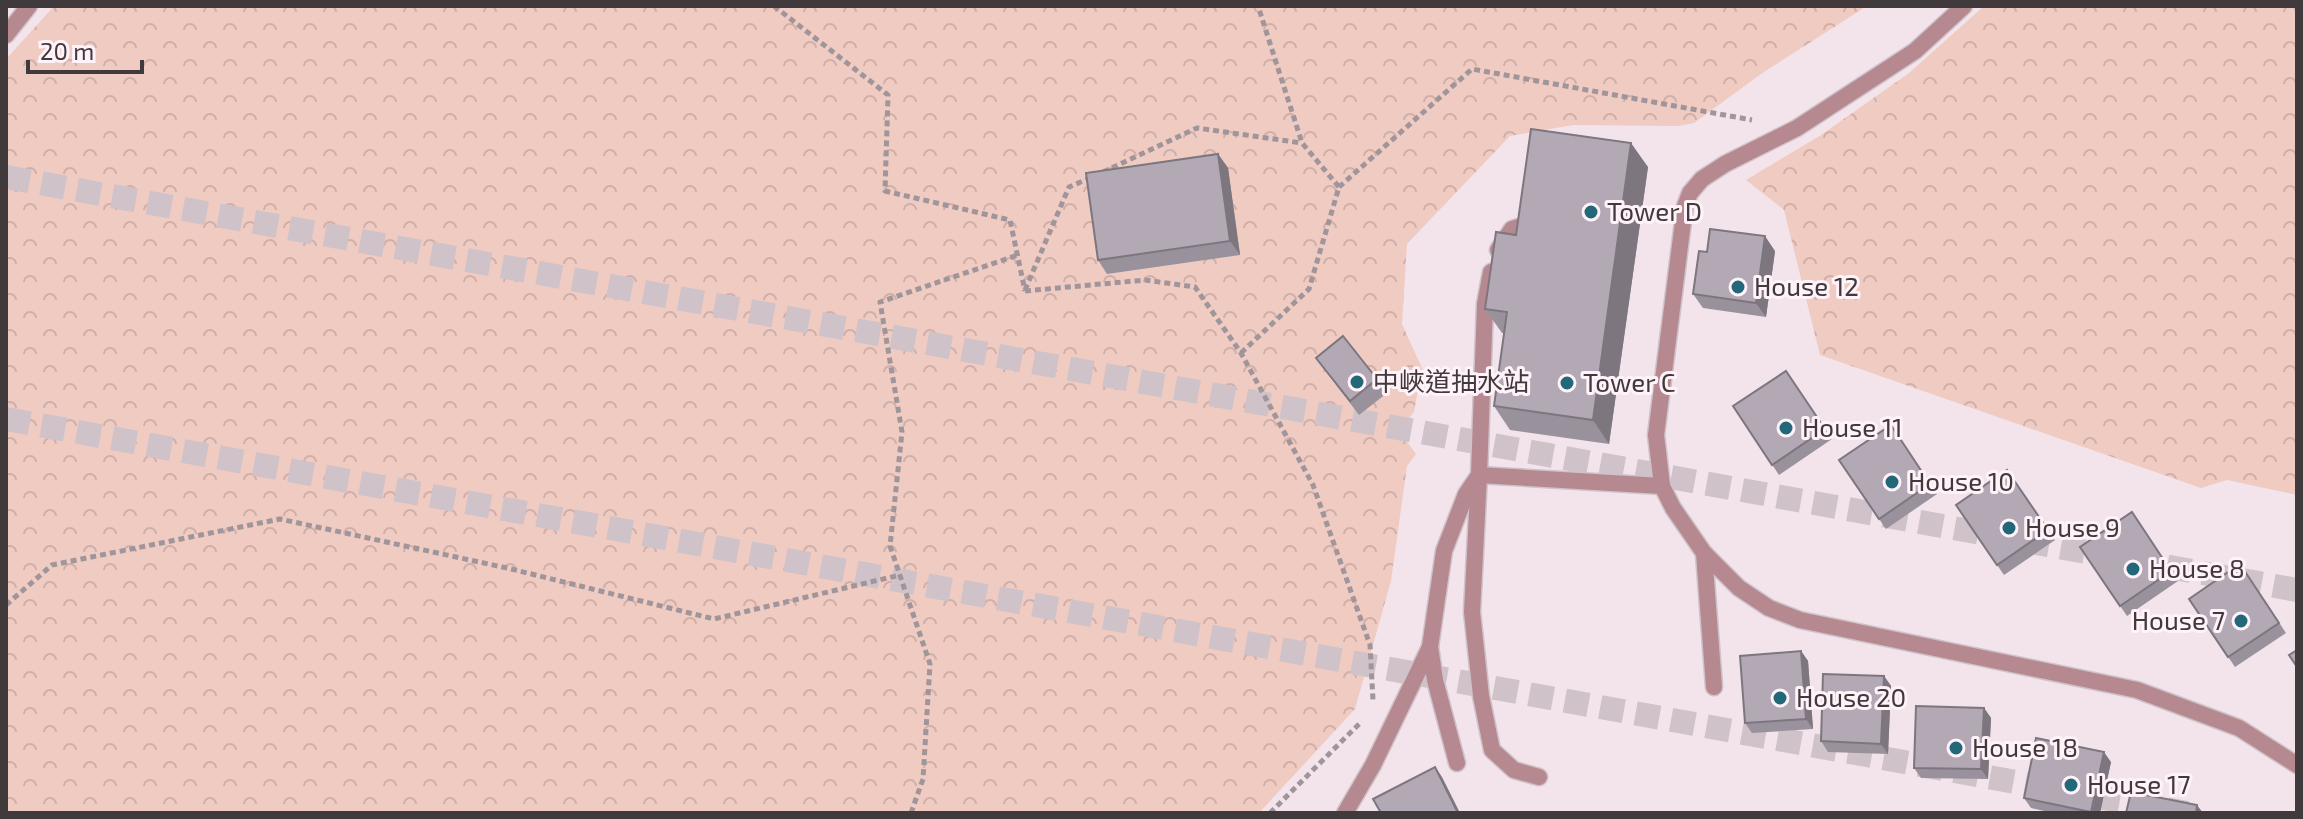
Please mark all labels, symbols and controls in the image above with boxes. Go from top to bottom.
scale bar [28,24,142,74]
text: 20 m [40,36,94,65]
place label: Tower D [1607,195,1702,226]
marker: Tower D [1582,203,1600,221]
place label: House 12 [1754,270,1859,301]
marker: House 12 [1729,278,1747,296]
place label: 中峽道抽水站 [1373,365,1529,396]
place label: Tower C [1583,366,1676,397]
marker: 中峽道抽水站 [1348,373,1366,391]
marker: Tower C [1558,374,1576,392]
place label: House 11 [1802,411,1903,442]
marker: House 11 [1777,419,1795,437]
place label: House 10 [1908,465,2014,496]
marker: House 10 [1883,473,1901,491]
place label: House 9 [2025,511,2120,542]
marker: House 9 [2000,519,2018,537]
place label: House 8 [2149,552,2245,583]
marker: House 8 [2124,560,2142,578]
place label: House 7 [2132,604,2225,635]
marker: House 7 [2232,612,2250,630]
place label: House 20 [1796,681,1906,712]
marker: House 20 [1771,689,1789,707]
place label: House 18 [1972,731,2078,762]
marker: House 18 [1947,739,1965,757]
place label: House 17 [2087,768,2191,799]
marker: House 17 [2062,776,2080,794]

